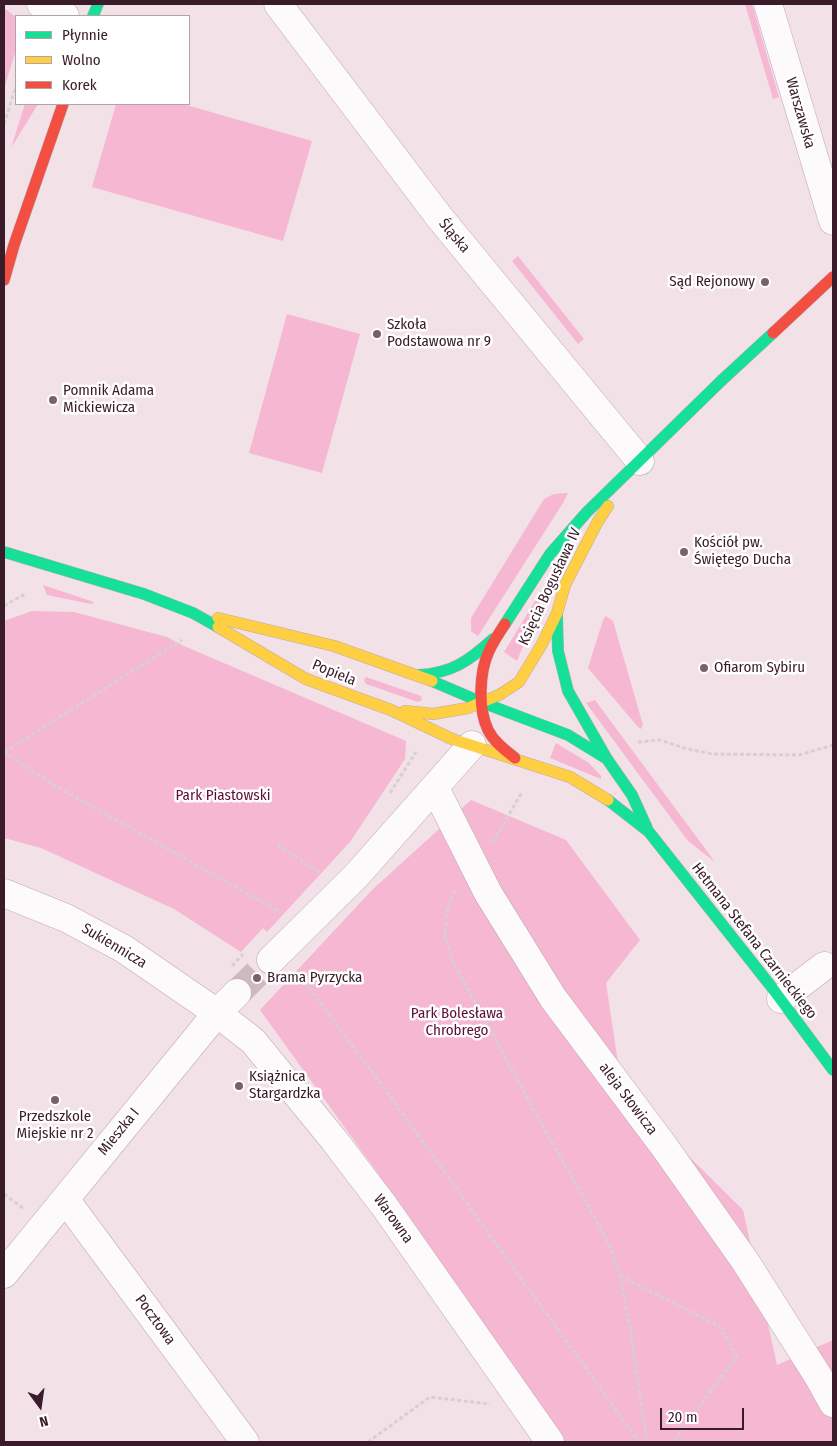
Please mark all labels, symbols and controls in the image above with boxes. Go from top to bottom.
legend [15,15,190,105]
text: Płynnie [62,26,108,44]
text: Wolno [62,51,101,69]
street label: Warszawska [781,75,819,151]
text: Korek [62,76,97,94]
street label: Śląska [435,215,473,257]
place label: Sąd Rejonowy [669,273,755,291]
marker: Sąd Rejonowy [759,276,771,288]
place label: Szkoła Podstawowa nr 9 [387,316,491,351]
marker: Szkoła Podstawowa nr 9 [371,328,383,340]
place label: Pomnik Adama Mickiewicza [63,382,154,417]
marker: Pomnik Adama Mickiewicza [47,394,59,406]
street label: Księcia Bogusława IV [515,526,585,648]
place label: Kościół pw. Świętego Ducha [694,534,791,569]
marker: Kościół pw. Świętego Ducha [678,546,690,558]
street label: Popiela [309,656,359,690]
place label: Ofiarom Sybiru [714,659,805,677]
marker: Ofiarom Sybiru [698,662,710,674]
park label: Park Piastowski [175,787,271,805]
street label: Hetmana Stefana Czarnieckiego [687,859,821,1023]
street label: Sukiennicza [78,920,150,972]
place label: Brama Pyrzycka [267,969,362,987]
marker: Brama Pyrzycka [251,972,263,984]
park label: Park Bolesława Chrobrego [411,1005,503,1040]
street label: aleja Słowicza [595,1059,661,1139]
place label: Książnica Stargardzka [249,1068,321,1103]
marker: Książnica Stargardzka [233,1080,245,1092]
marker: Przedszkole Miejskie nr 2 [49,1094,61,1106]
street label: Mieszka I [94,1105,144,1159]
place label: Przedszkole Miejskie nr 2 [16,1108,94,1143]
street label: Warowna [369,1191,417,1247]
street label: Pocztowa [131,1292,179,1348]
north arrow [15,1381,65,1431]
scale bar [662,1398,746,1430]
text: 20 m [668,1408,698,1426]
text: N [38,1412,50,1430]

